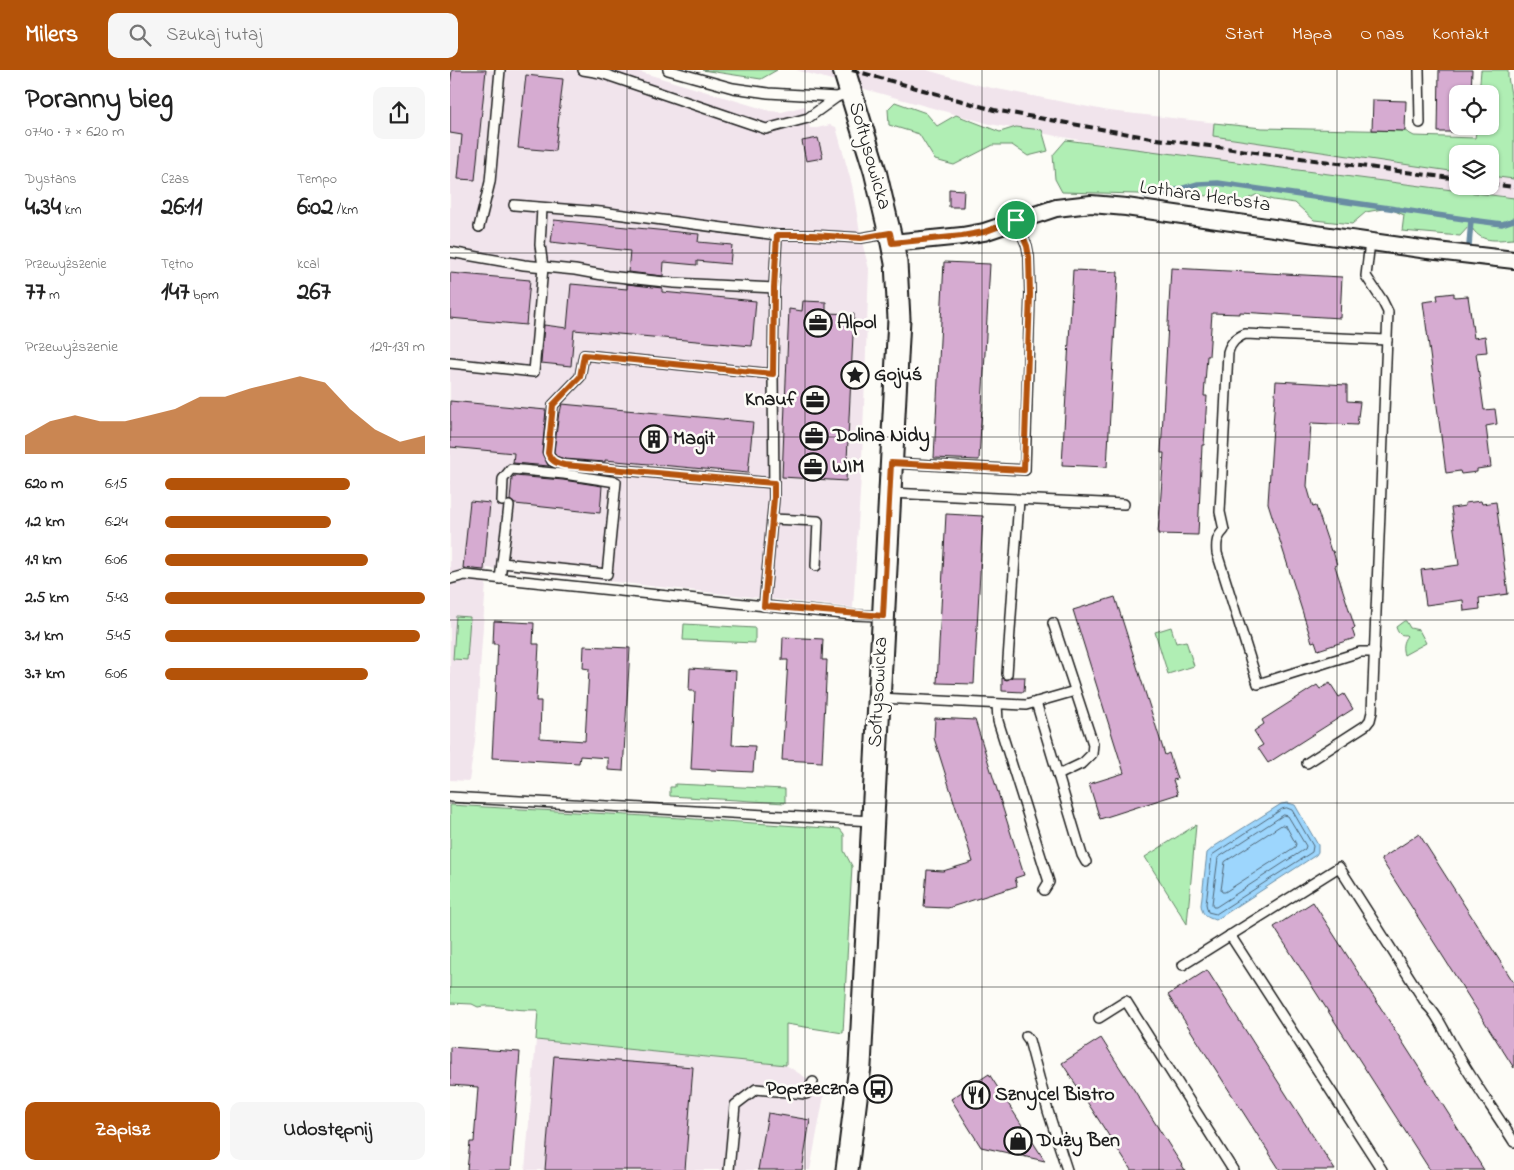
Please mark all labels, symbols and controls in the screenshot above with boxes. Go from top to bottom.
search box [108,13,458,58]
text: Milers [25,18,78,53]
icon: search [126,21,154,49]
text: Szukaj tutaj [166,22,262,49]
text: Start [1225,22,1264,48]
text: Mapa [1292,22,1332,48]
text: O nas [1360,22,1404,48]
text: Kontakt [1432,22,1489,48]
text: Poranny bieg [25,80,173,121]
map controls [1449,85,1499,195]
button: locate [1449,85,1499,135]
button: share [373,87,425,139]
street label: Sołtysowicka [840,99,898,213]
text: 07:40 · 7 × 620 m [25,120,125,144]
button: layers [1449,145,1499,195]
text: Dystans [25,169,76,190]
text: Czas [161,169,189,190]
text: Tempo [297,169,337,190]
street label: Lothara Herbsta [1138,173,1272,221]
text: 4.34 [25,190,61,226]
text: 26:11 [161,190,202,226]
text: 6:02 [297,190,333,226]
pin [995,199,1037,241]
text: km [61,200,82,221]
text: /km [333,200,358,221]
icon: arrive [1002,206,1030,234]
text: Przewyższenie [25,254,107,275]
text: Tętno [161,254,194,275]
text: kcal [297,254,319,275]
text: 77 [25,275,46,311]
text: 147 [161,275,190,311]
text: 267 [297,275,331,311]
text: m [46,285,60,306]
text: bpm [190,285,219,306]
office icon: Alpol [803,308,833,338]
place label: Alpol [837,309,877,338]
text: Przewyższenie [25,335,118,359]
text: 129–139 m [370,335,425,359]
place icon: Gojuś [840,360,870,390]
place label: Gojuś [874,361,922,390]
office icon: Knauf [800,385,830,415]
place label: Knauf [745,386,797,415]
office icon: Dolina Nidy [799,421,829,451]
place label: Dolina Nidy [832,422,930,452]
building icon: Magit [639,424,669,454]
place label: Magit [673,425,716,455]
office icon: WIM [798,452,828,482]
place label: WIM [832,453,864,482]
text: 620 m [25,472,63,496]
text: 6:15 [105,472,128,496]
text: 1.2 km [25,510,65,534]
text: 6:24 [105,510,128,534]
text: 1.9 km [25,548,62,572]
text: 6:06 [105,548,127,572]
text: 2.5 km [25,586,69,610]
text: 5:43 [105,586,129,610]
text: 3.1 km [25,624,63,648]
text: 5:45 [105,624,131,648]
street label: Sołtysowicka [862,636,896,748]
text: 3.7 km [25,662,65,686]
text: 6:06 [105,662,127,686]
bus stop icon: Poprzeczna [863,1074,893,1104]
place label: Poprzeczna [766,1075,859,1104]
restaurant icon: Sznycel Bistro [961,1080,991,1110]
place label: Sznycel Bistro [995,1081,1115,1111]
button: Zapisz [25,1102,220,1160]
button: Udostępnij [230,1102,425,1160]
shop icon: Duży Ben [1003,1126,1033,1156]
place label: Duży Ben [1036,1127,1120,1157]

